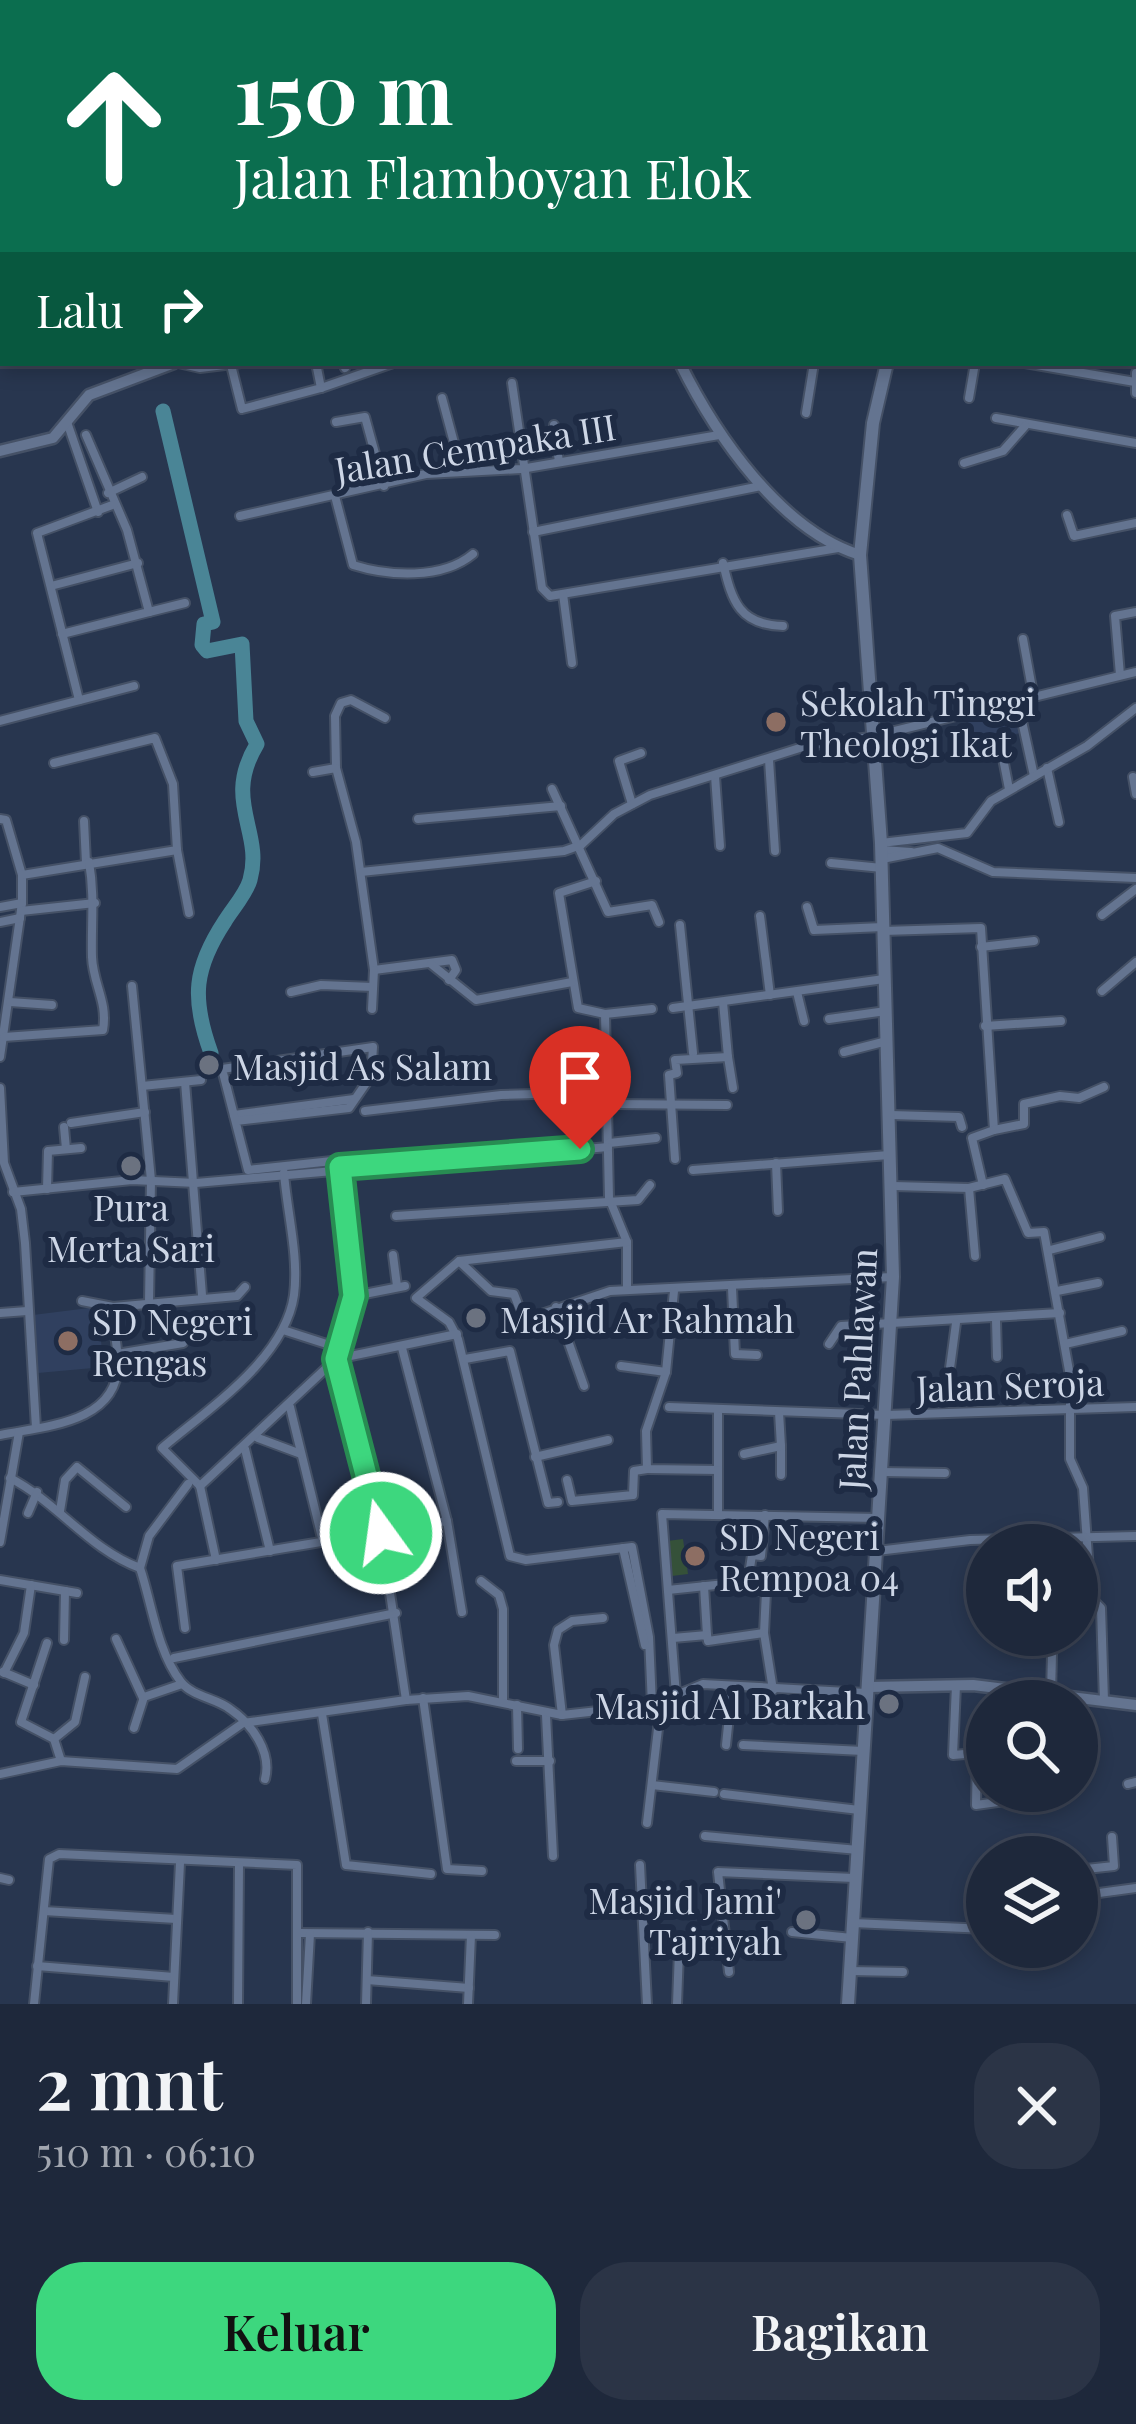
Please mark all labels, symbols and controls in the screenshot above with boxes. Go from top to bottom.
text: 150 m [234,34,454,146]
icon: ahead [36,48,192,204]
text: Jalan Flamboyan Elok [234,141,751,213]
icon: right [148,276,214,342]
text: Lalu [36,279,124,339]
street label: Jalan Cempaka III [330,401,619,493]
place label: Sekolah Tinggi Theologi Ikat [800,677,1036,766]
marker: Sekolah Tinggi Theologi Ikat [763,709,789,735]
pin [529,1026,631,1149]
place label: Masjid As Salam [233,1041,492,1089]
icon: arrive [547,1044,613,1110]
marker: Masjid As Salam [196,1052,222,1078]
marker: Pura Merta Sari [118,1153,144,1179]
place label: Pura Merta Sari [47,1182,215,1271]
street label: Jalan Pahlawan [826,1247,886,1492]
place label: Masjid Ar Rahmah [500,1294,794,1342]
place label: SD Negeri Rengas [92,1296,253,1385]
marker: Masjid Ar Rahmah [463,1305,489,1331]
marker: SD Negeri Rengas [55,1328,81,1354]
street label: Jalan Seroja [914,1357,1105,1411]
position arrow [318,1470,444,1596]
place label: SD Negeri Rempoa 04 [719,1511,899,1600]
map controls [966,1524,1098,1968]
button: sound [966,1524,1098,1656]
marker: SD Negeri Rempoa 04 [682,1543,708,1569]
place label: Masjid Al Barkah [595,1680,865,1728]
button: search [966,1680,1098,1812]
marker: Masjid Al Barkah [876,1691,902,1717]
button: layers [966,1836,1098,1968]
place label: Masjid Jami' Tajriyah [589,1875,782,1964]
marker: Masjid Jami' Tajriyah [793,1907,819,1933]
text: 2 mnt [36,2032,223,2128]
button: close [974,2043,1100,2169]
text: 510 m · 06:10 [36,2125,256,2177]
button: Keluar [36,2262,556,2400]
button: Bagikan [580,2262,1100,2400]

